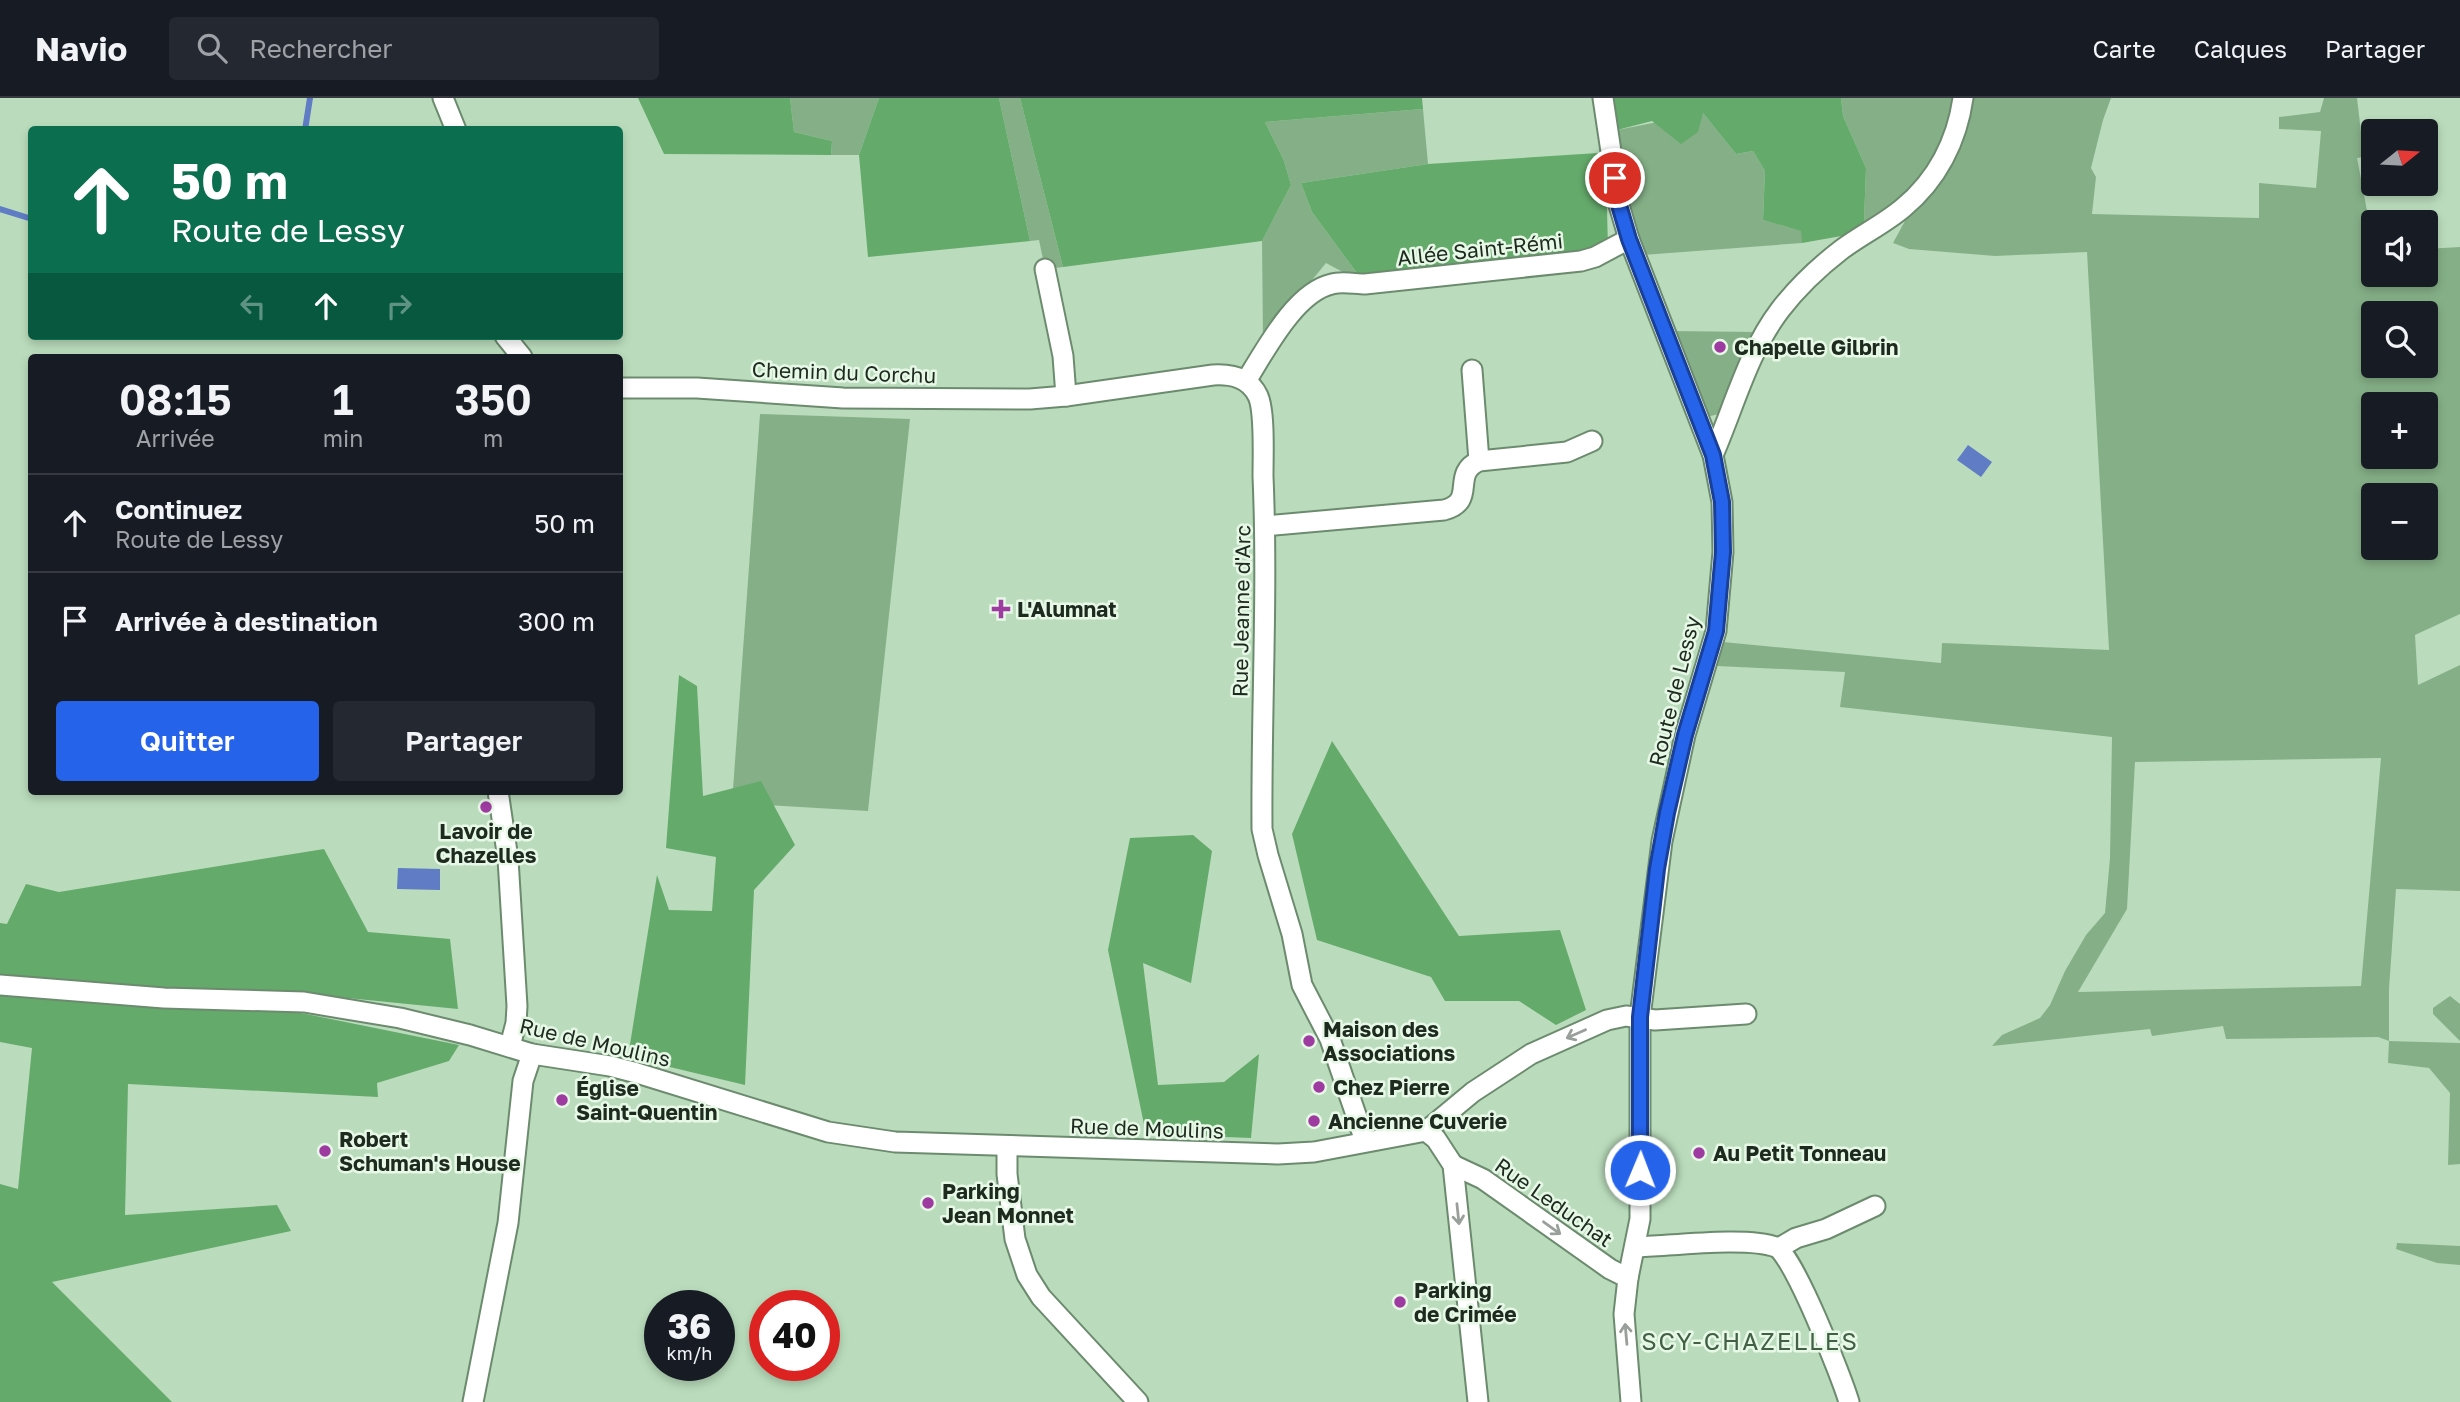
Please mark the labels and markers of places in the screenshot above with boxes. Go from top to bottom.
pin [1585,148,1645,208]
place label: Chapelle Gilbrin [1734,334,1899,360]
marker: Chapelle Gilbrin [1712,339,1728,355]
place label: L'Alumnat [1017,596,1117,622]
marker: L'Alumnat [991,599,1011,619]
marker: Lavoir de Chazelles [478,799,494,815]
place label: Lavoir de Chazelles [436,818,537,868]
place label: Maison des Associations [1323,1016,1455,1066]
marker: Maison des Associations [1301,1033,1317,1049]
place label: Chez Pierre [1333,1074,1450,1100]
place label: Église Saint-Quentin [576,1075,717,1125]
marker: Chez Pierre [1311,1079,1327,1095]
marker: Église Saint-Quentin [554,1092,570,1108]
place label: Ancienne Cuverie [1328,1108,1507,1134]
marker: Ancienne Cuverie [1306,1113,1322,1129]
place label: Robert Schuman's House [339,1126,521,1176]
place label: Au Petit Tonneau [1713,1140,1886,1166]
marker: Robert Schuman's House [317,1143,333,1159]
marker: Au Petit Tonneau [1691,1145,1707,1161]
place label: Parking Jean Monnet [942,1178,1074,1228]
marker: Parking Jean Monnet [920,1195,936,1211]
place label: Parking de Crimée [1414,1277,1517,1327]
marker: Parking de Crimée [1392,1294,1408,1310]

